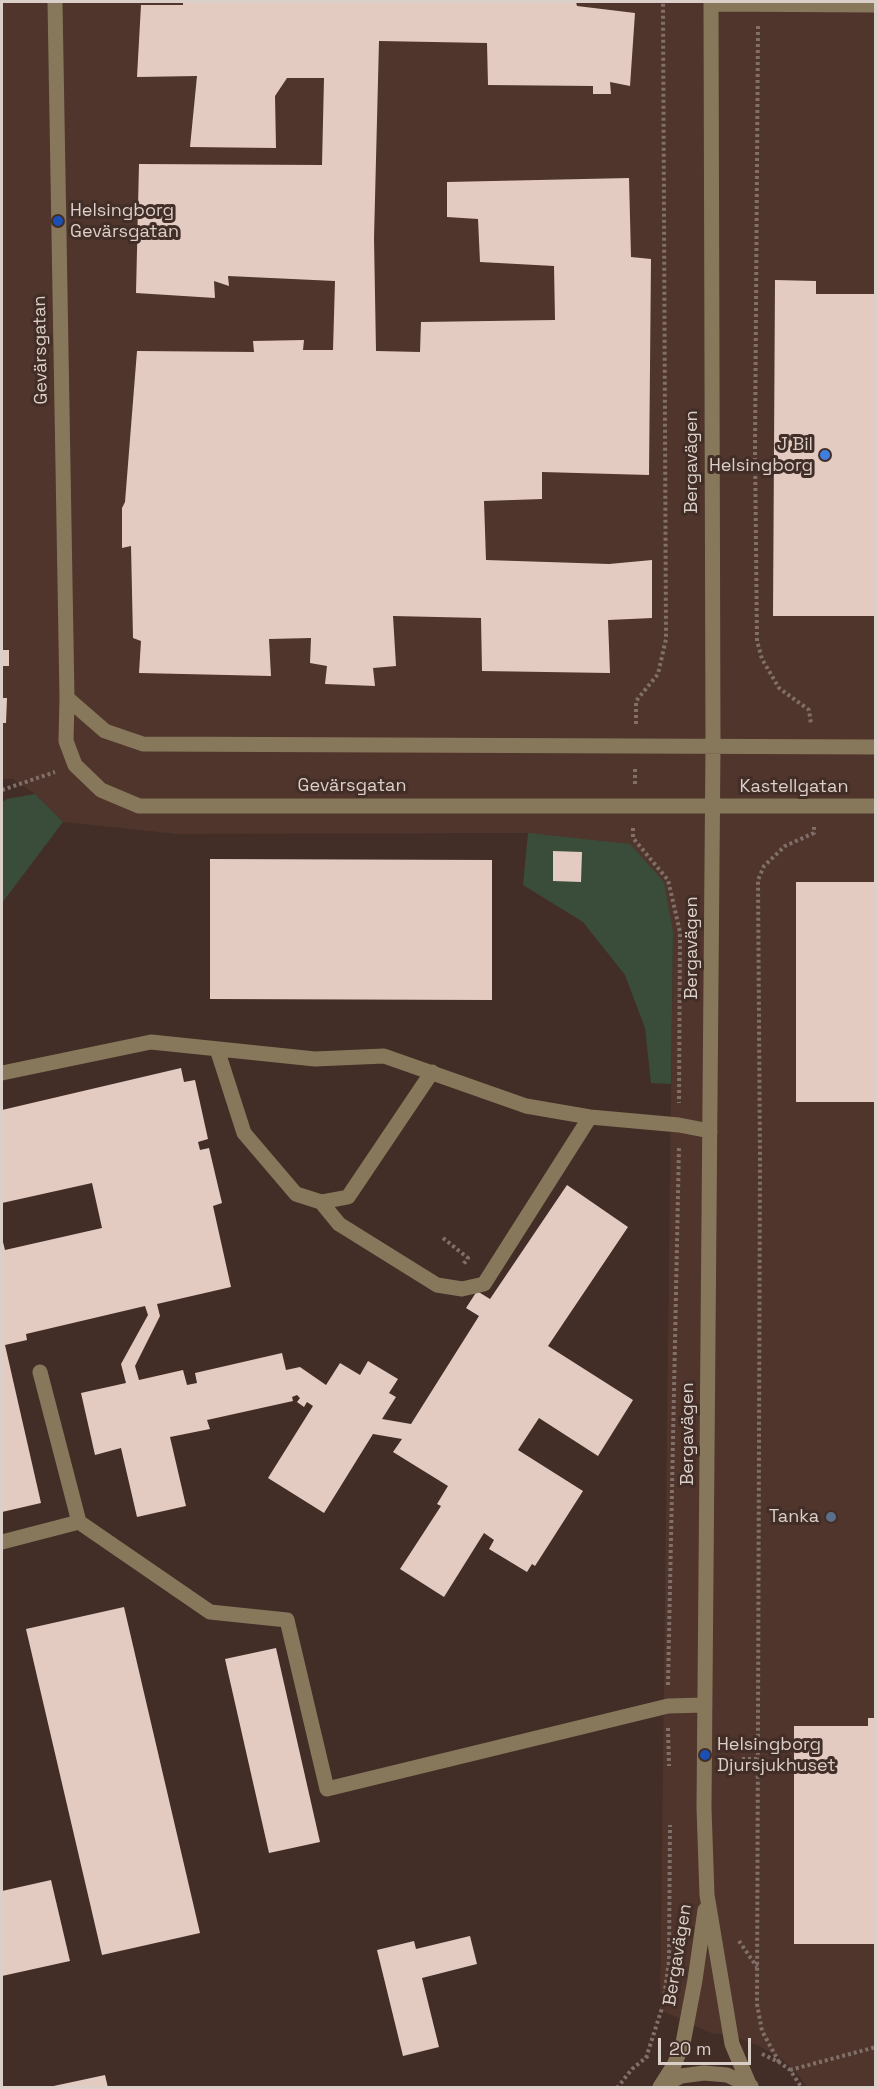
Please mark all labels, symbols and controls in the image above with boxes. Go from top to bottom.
place label: Helsingborg Gevärsgatan [70,200,179,242]
marker: Helsingborg Gevärsgatan [51,214,65,228]
street label: Gevärsgatan [29,295,53,405]
street label: Bergavägen [681,410,703,514]
place label: J Bil Helsingborg [709,434,813,476]
marker: J Bil Helsingborg [818,448,832,462]
street label: Gevärsgatan [298,775,406,797]
street label: Kastellgatan [740,776,848,798]
street label: Bergavägen [681,896,703,1000]
street label: Bergavägen [677,1382,699,1486]
place label: Tanka [769,1506,819,1528]
marker: Tanka [824,1510,838,1524]
place label: Helsingborg Djursjukhuset [717,1734,836,1776]
marker: Helsingborg Djursjukhuset [698,1748,712,1762]
street label: Bergavägen [659,1902,697,2008]
scale bar [661,2026,754,2064]
text: 20 m [669,2037,712,2060]

